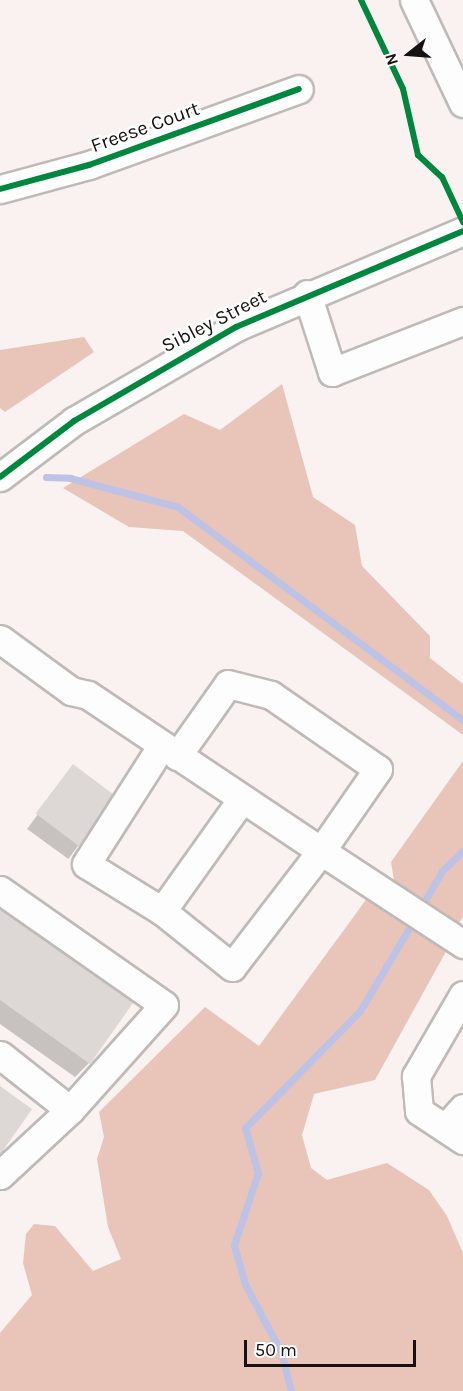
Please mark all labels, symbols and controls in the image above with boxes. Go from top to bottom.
north arrow [379,24,439,84]
text: N [381,51,402,68]
street label: Freese Court [87,96,203,158]
street label: Sibley Street [157,284,271,358]
scale bar [247,1328,420,1366]
text: 50 m [255,1339,297,1361]

